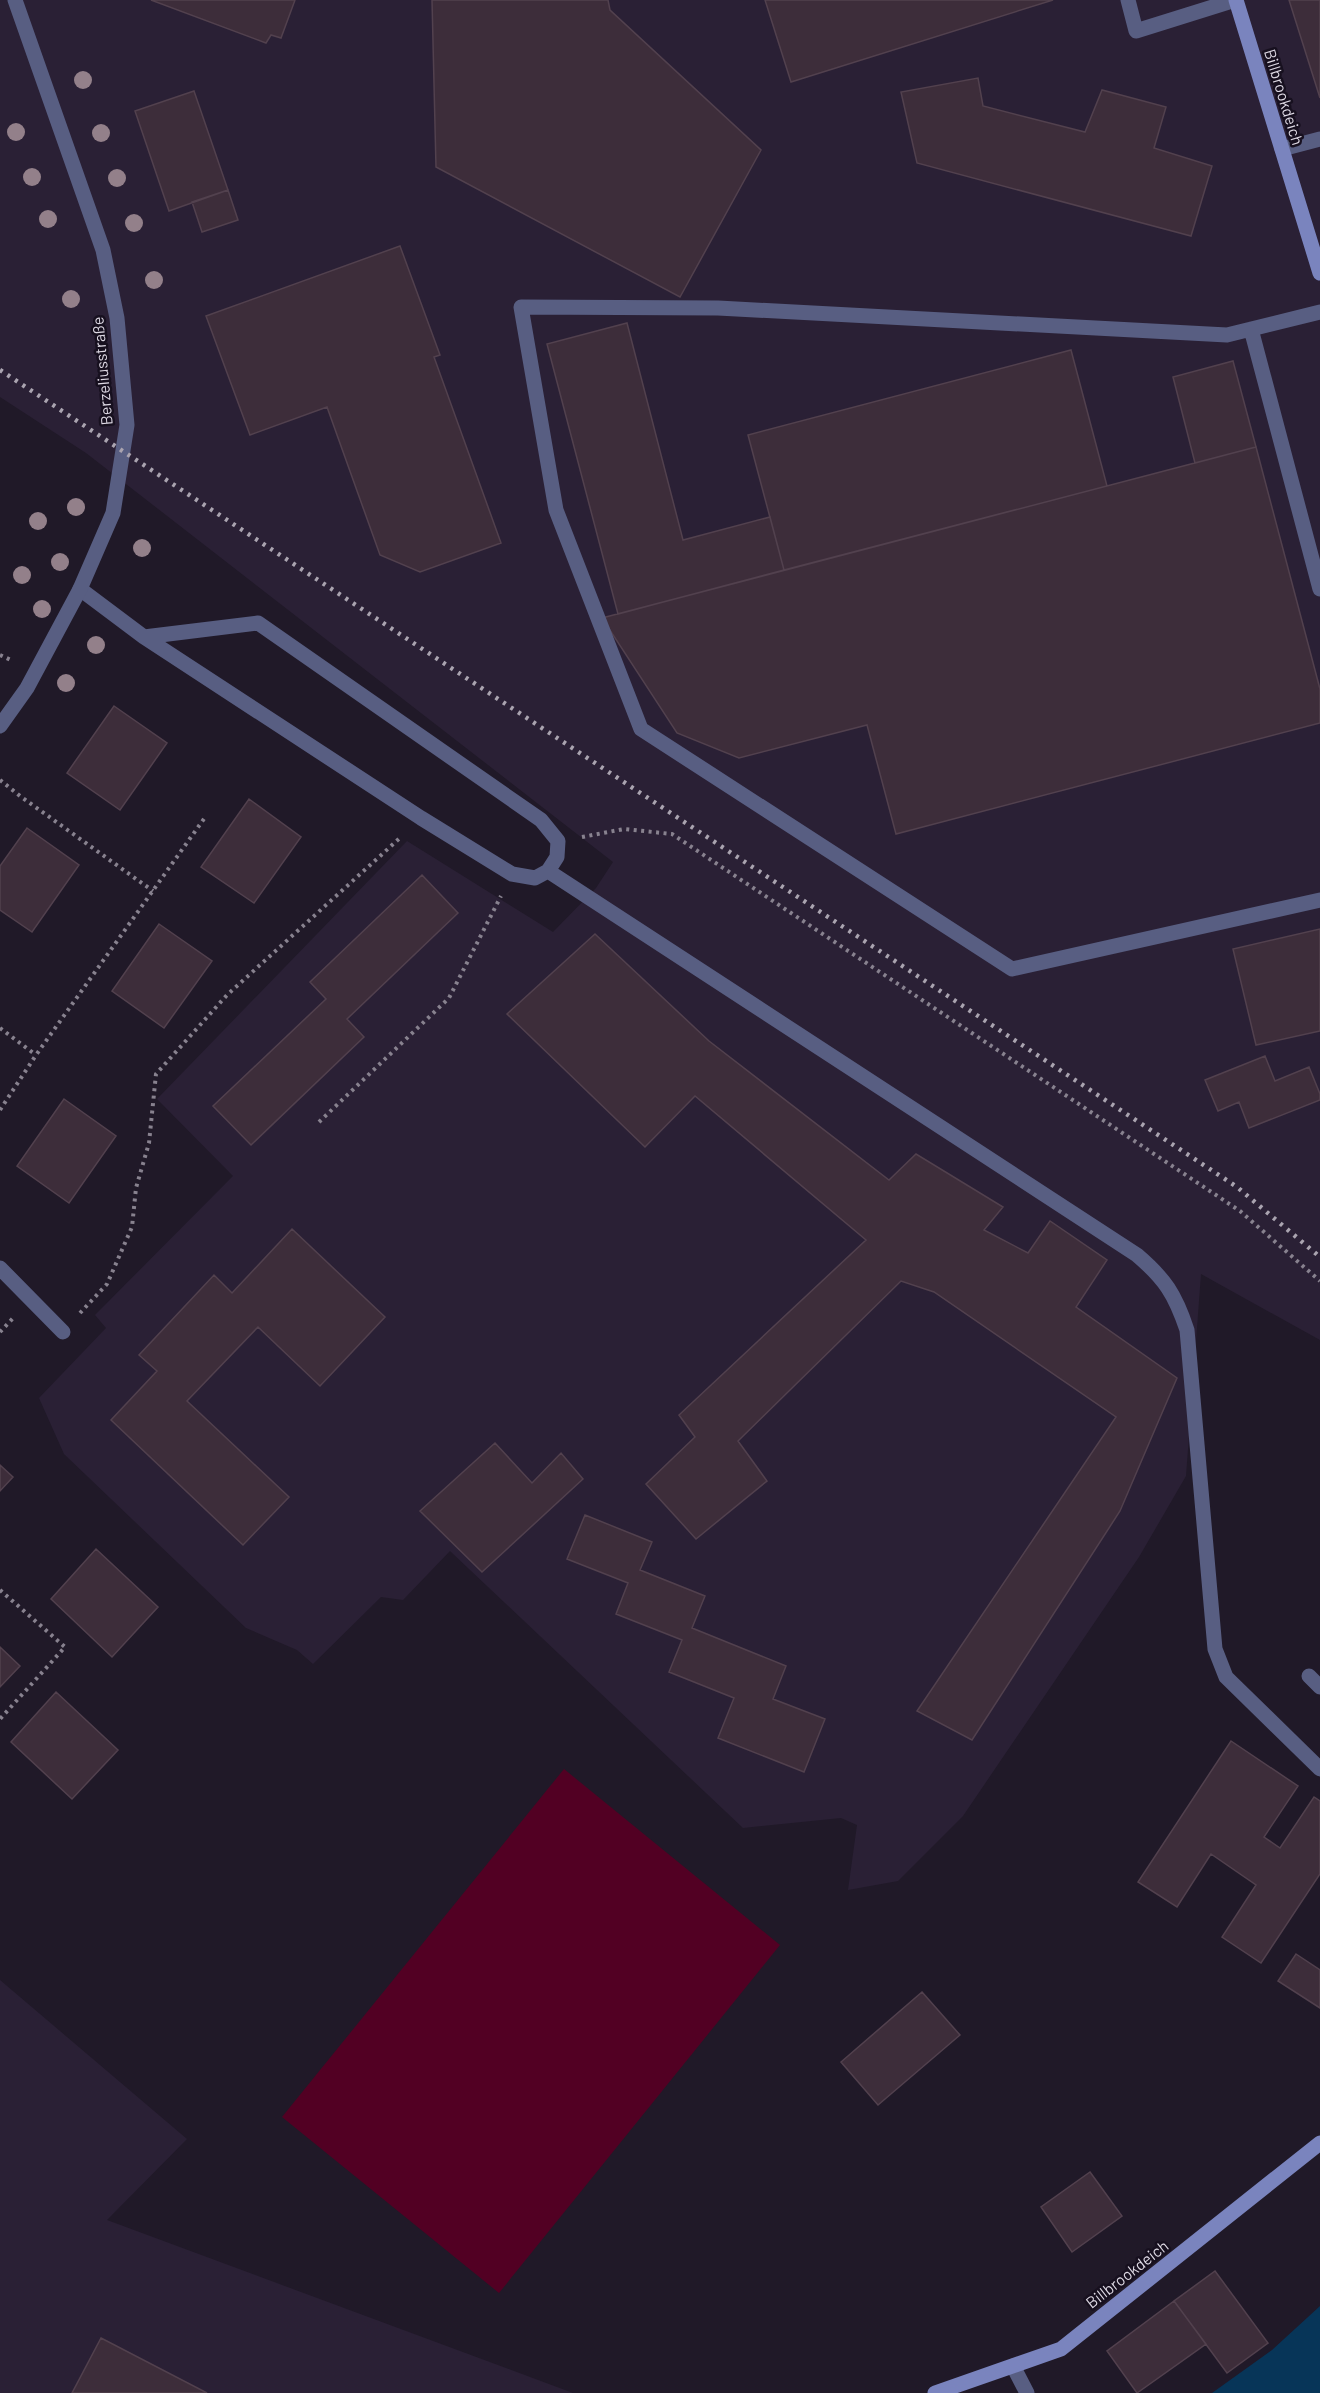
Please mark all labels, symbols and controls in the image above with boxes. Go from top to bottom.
street label: Billbrookdeich [1261,47,1308,147]
street label: Berzeliusstraße [87,316,116,426]
street label: Billbrookdeich [1082,2236,1172,2312]

